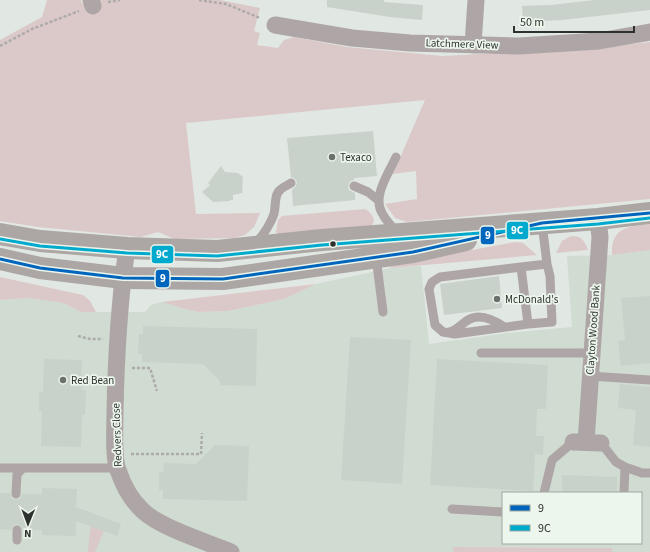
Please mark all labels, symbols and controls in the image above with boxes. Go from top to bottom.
scale bar [514,8,634,34]
text: 50 m [520,14,544,31]
street label: Latchmere View [425,35,499,53]
place label: Texaco [340,150,372,165]
marker: Texaco [327,152,337,162]
line badge: 9C [506,221,529,240]
text: 9C [511,223,524,238]
line badge: 9 [480,226,495,245]
text: 9 [485,228,491,243]
unlabelled marker [328,239,338,249]
line badge: 9C [151,245,174,264]
text: 9C [156,247,169,262]
line badge: 9 [155,269,170,288]
text: 9 [160,271,166,286]
street label: Clayton Wood Bank [582,284,604,375]
place label: McDonald's [505,292,559,307]
marker: McDonald's [492,294,502,304]
place label: Red Bean [71,373,114,388]
marker: Red Bean [58,375,68,385]
street label: Redvers Close [108,402,126,467]
legend [502,492,642,544]
text: 9 [538,500,544,517]
north arrow [8,504,48,544]
text: 9C [538,520,551,537]
text: N [24,526,32,541]

